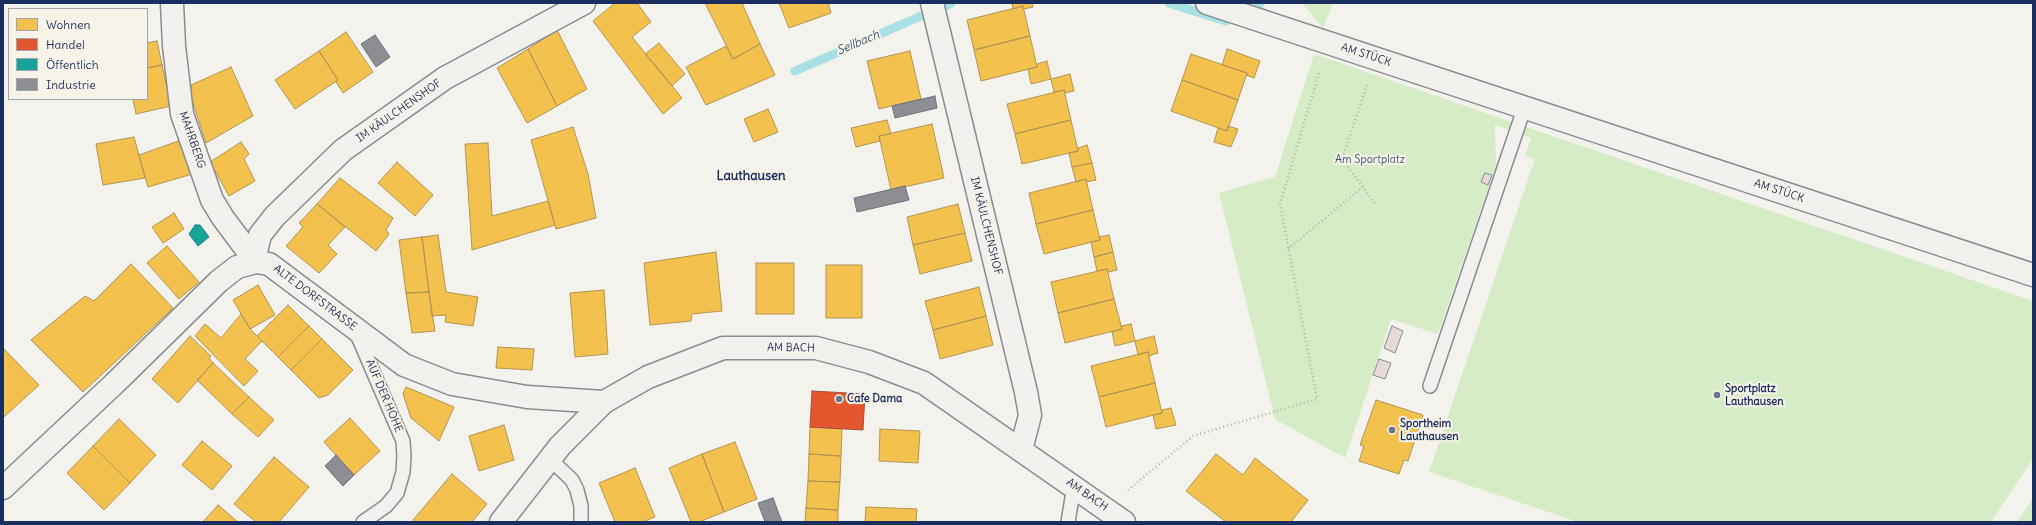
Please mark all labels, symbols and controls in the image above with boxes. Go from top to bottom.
legend [8,8,148,100]
text: Wohnen [46,17,91,32]
water label: Sellbach [834,28,882,58]
text: Handel [46,37,85,52]
street label: AM STÜCK [1339,41,1393,69]
text: Öffentlich [46,57,99,72]
text: Industrie [46,77,96,92]
street label: IM KÄULCHENSHOF [354,77,444,145]
street label: MAHRBERG [176,110,208,170]
park label: Am Sportplatz [1335,153,1405,167]
district label: Lauthausen [716,168,786,184]
street label: IM KÄULCHENSHOF [967,175,1005,277]
street label: AM STÜCK [1752,177,1806,205]
street label: ALTE DORFSTRASSE [271,262,359,334]
street label: AM BACH [767,341,815,355]
street label: AUF DER HÖHE [363,357,405,435]
place label: Sportplatz Lauthausen [1725,382,1784,408]
marker: Sportplatz Lauthausen [1712,390,1722,400]
place label: Cafe Dama [847,392,902,406]
marker: Cafe Dama [834,394,844,404]
place label: Sportheim Lauthausen [1400,417,1459,443]
marker: Sportheim Lauthausen [1387,425,1397,435]
street label: AM BACH [1064,476,1110,514]

